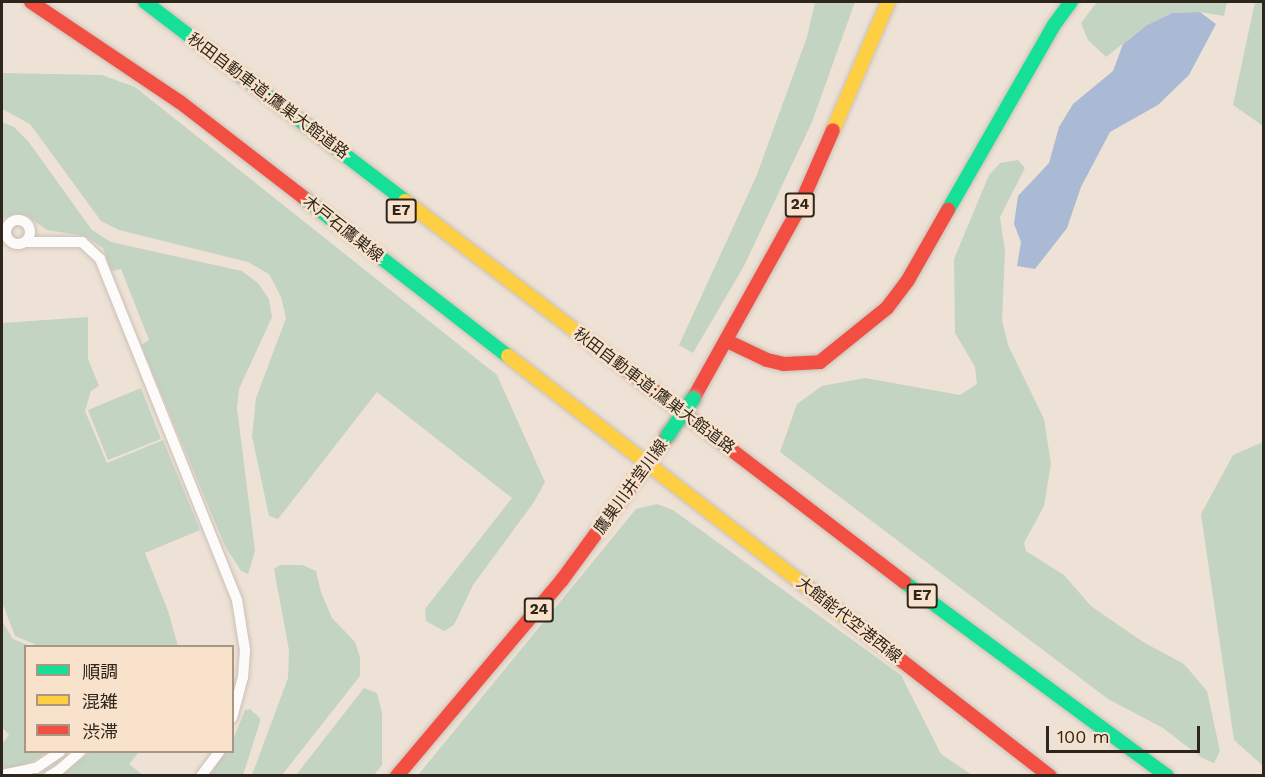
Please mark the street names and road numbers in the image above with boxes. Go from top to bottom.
street label: 秋田自動車道;鷹巣大館道路 [184,29,352,163]
street label: 木戸石鷹巣線 [299,192,387,266]
road number: 24 [784,193,816,217]
road number: E7 [384,199,418,223]
street label: 秋田自動車道;鷹巣大館道路 [570,324,738,458]
street label: 鷹巣川井堂川線 [590,436,672,538]
street label: 大館能代空港西線 [793,573,905,667]
road number: E7 [906,584,938,608]
road number: 24 [522,598,556,622]

